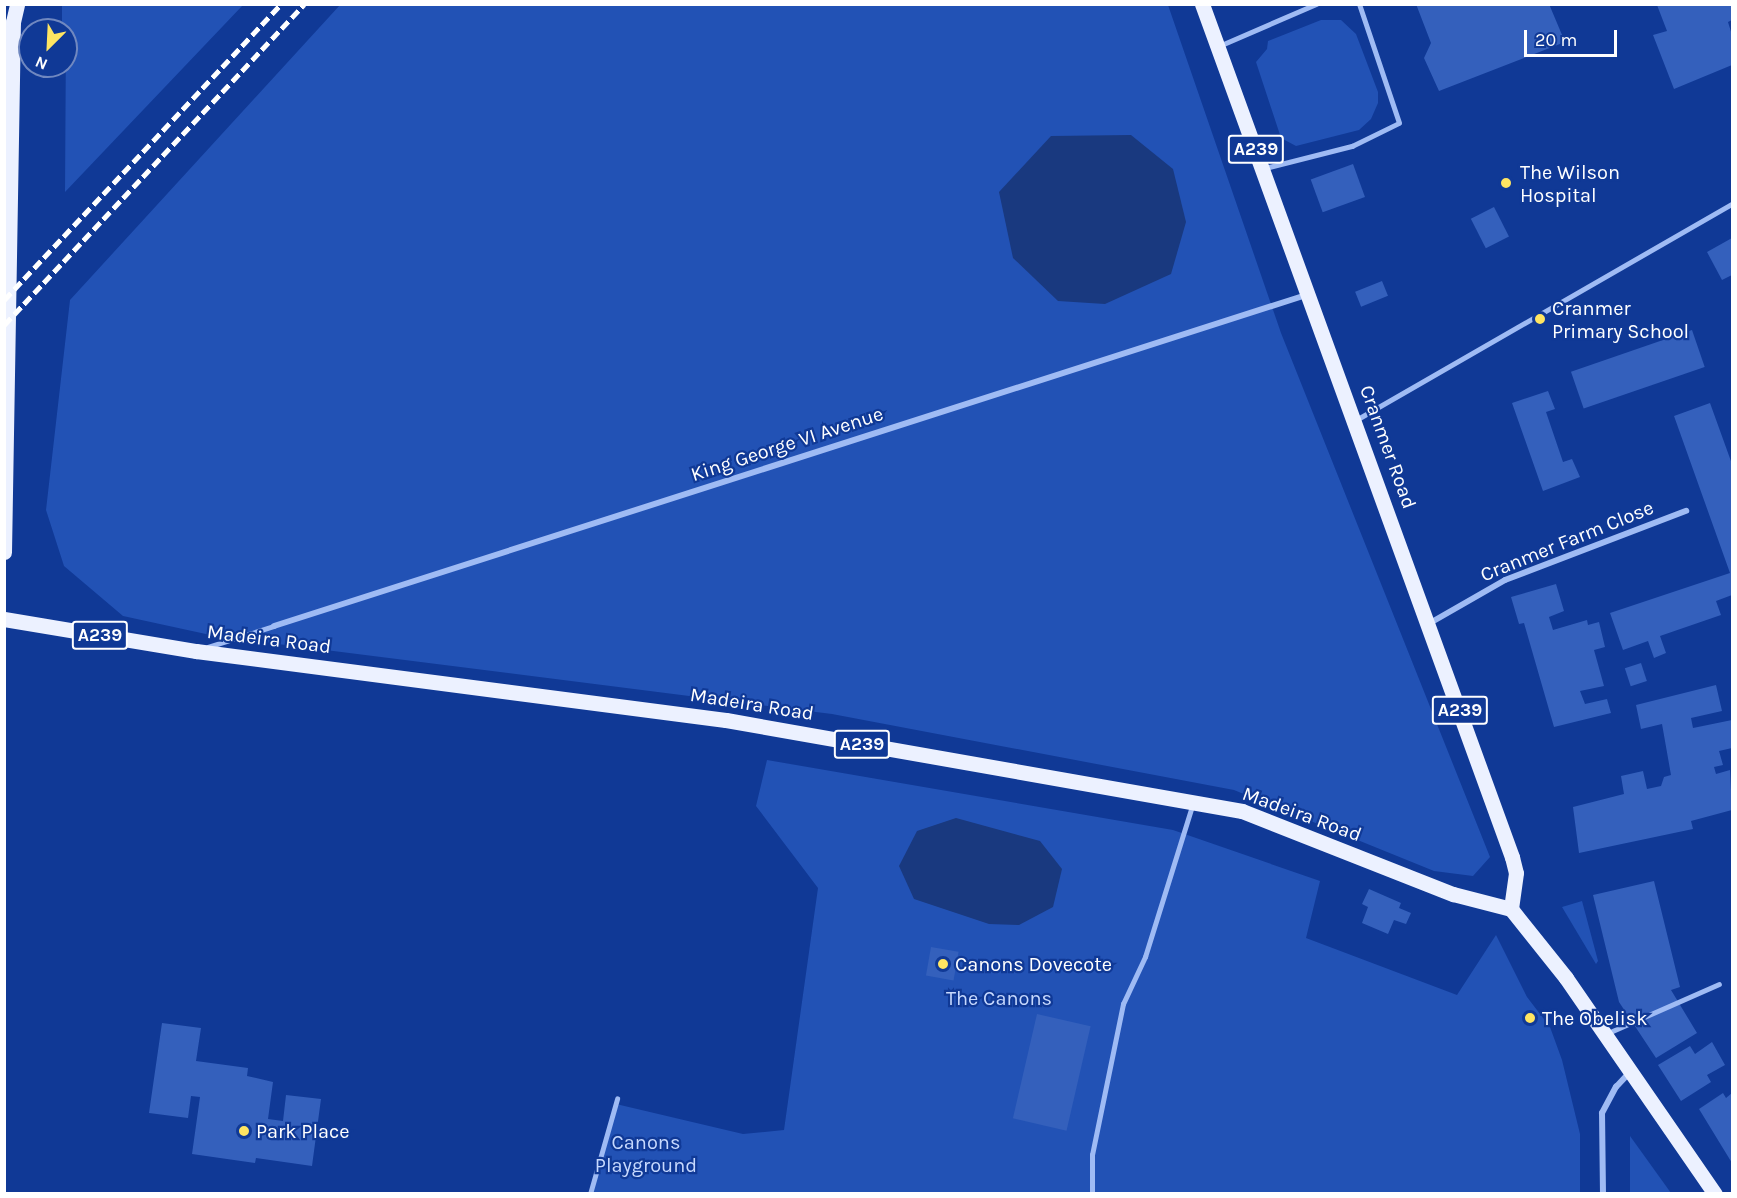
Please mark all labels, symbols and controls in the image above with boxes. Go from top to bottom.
north arrow [18,18,78,78]
scale bar [1527,18,1620,56]
text: 20 m [1535,29,1577,51]
text: N [32,52,50,74]
road number: A239 [1228,134,1284,164]
place label: The Wilson Hospital [1520,160,1620,207]
marker: The Wilson Hospital [1497,174,1515,192]
place label: Cranmer Primary School [1552,296,1689,343]
marker: Cranmer Primary School [1533,312,1547,326]
street label: Cranmer Road [1355,382,1421,512]
street label: King George VI Avenue [688,402,886,486]
street label: Cranmer Farm Close [1477,495,1657,587]
street label: Madeira Road [205,619,333,659]
road number: A239 [72,620,128,650]
street label: Madeira Road [688,682,816,726]
road number: A239 [1432,695,1488,725]
road number: A239 [834,729,890,759]
street label: Madeira Road [1239,781,1365,847]
place label: Canons Dovecote [955,952,1112,976]
marker: Canons Dovecote [936,957,950,971]
park label: The Canons [946,986,1052,1010]
place label: The Obelisk [1542,1006,1647,1030]
marker: The Obelisk [1523,1011,1537,1025]
place label: Park Place [256,1119,350,1143]
marker: Park Place [237,1124,251,1138]
park label: Canons Playground [595,1130,697,1177]

